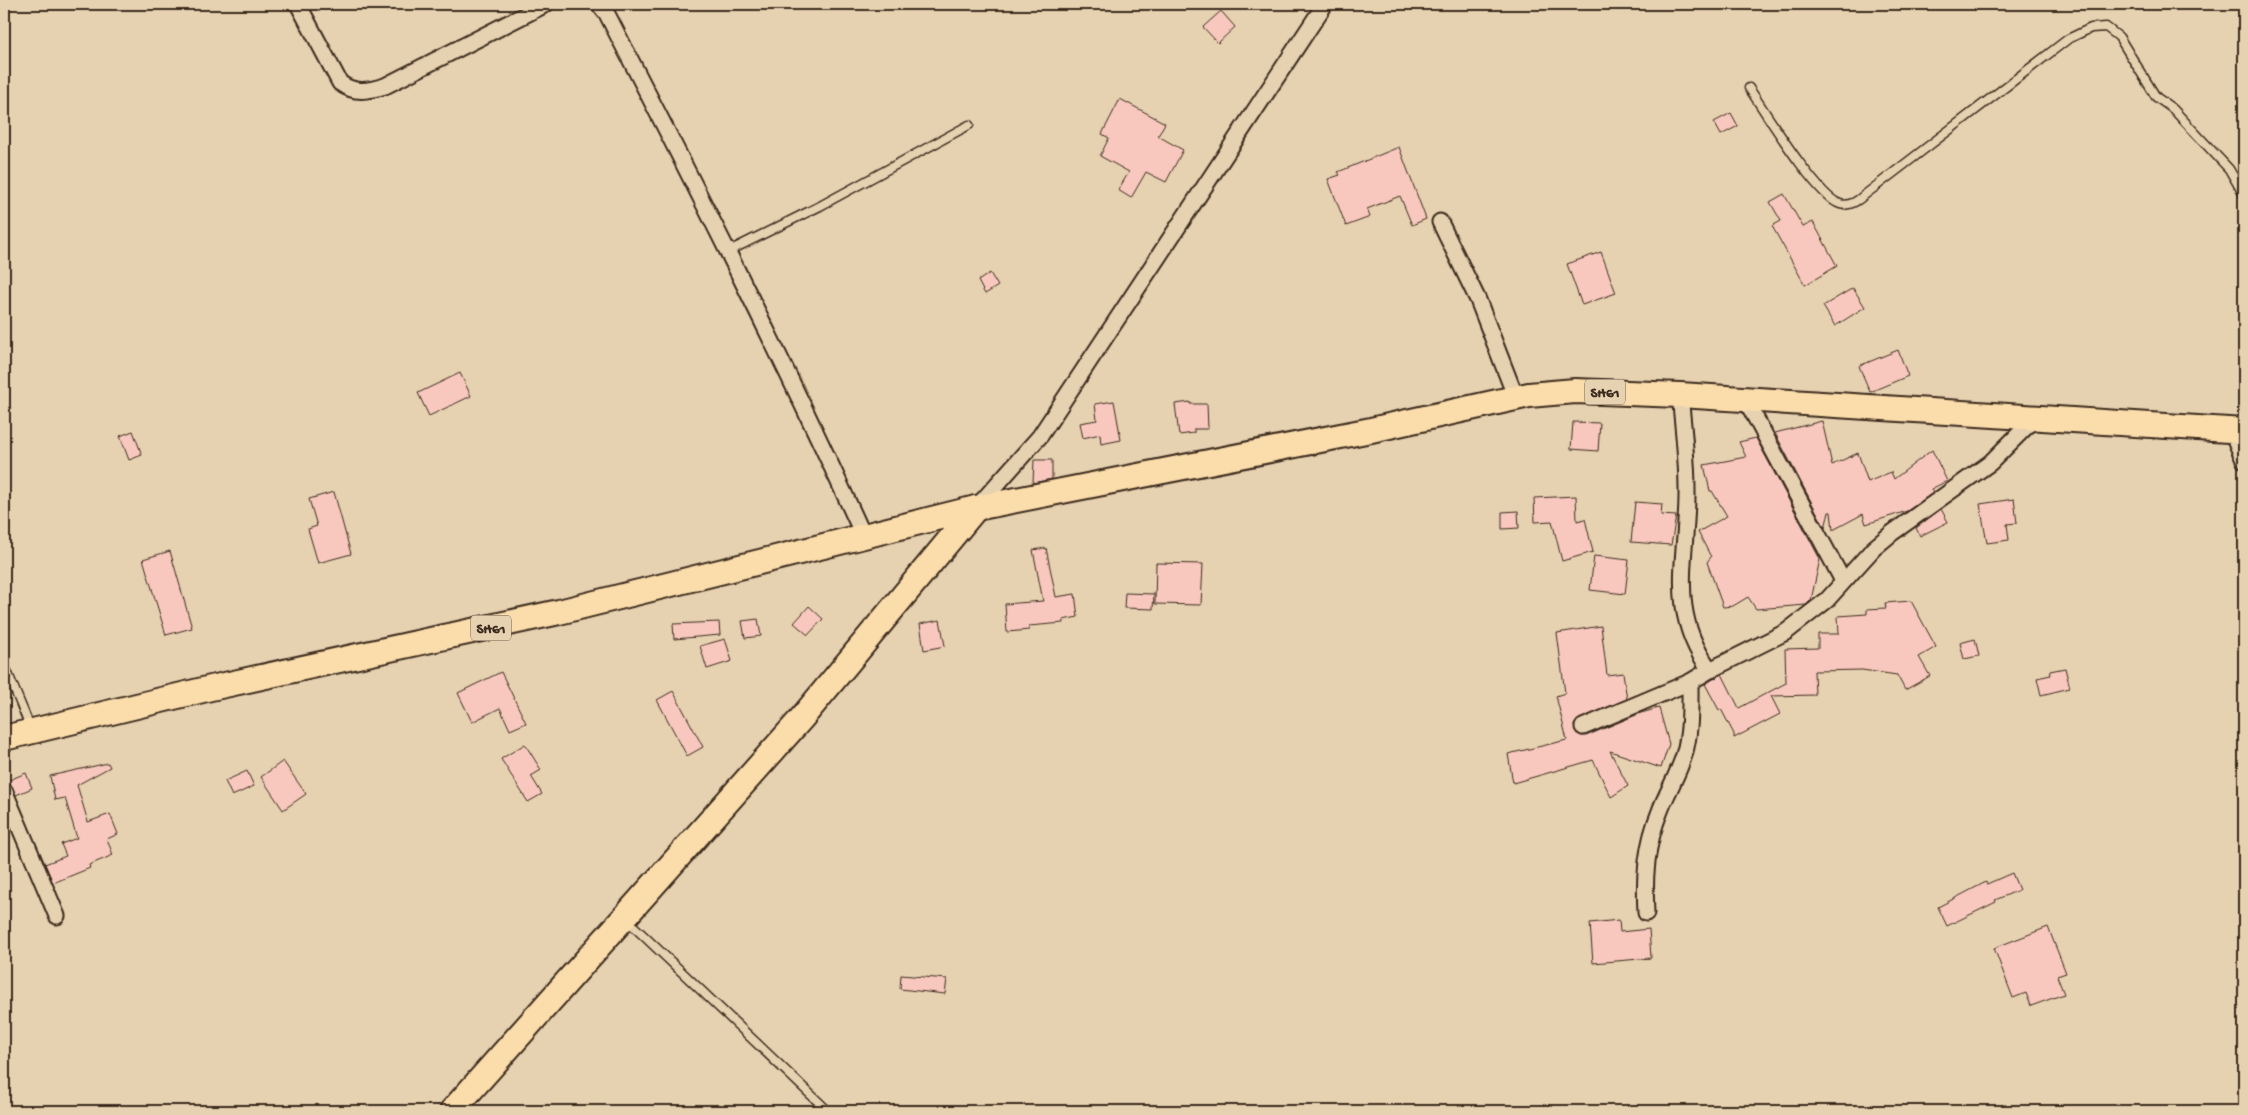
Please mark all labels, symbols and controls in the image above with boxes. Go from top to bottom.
road number: SH61 [1585,380,1625,404]
road number: SH61 [471,616,511,640]

